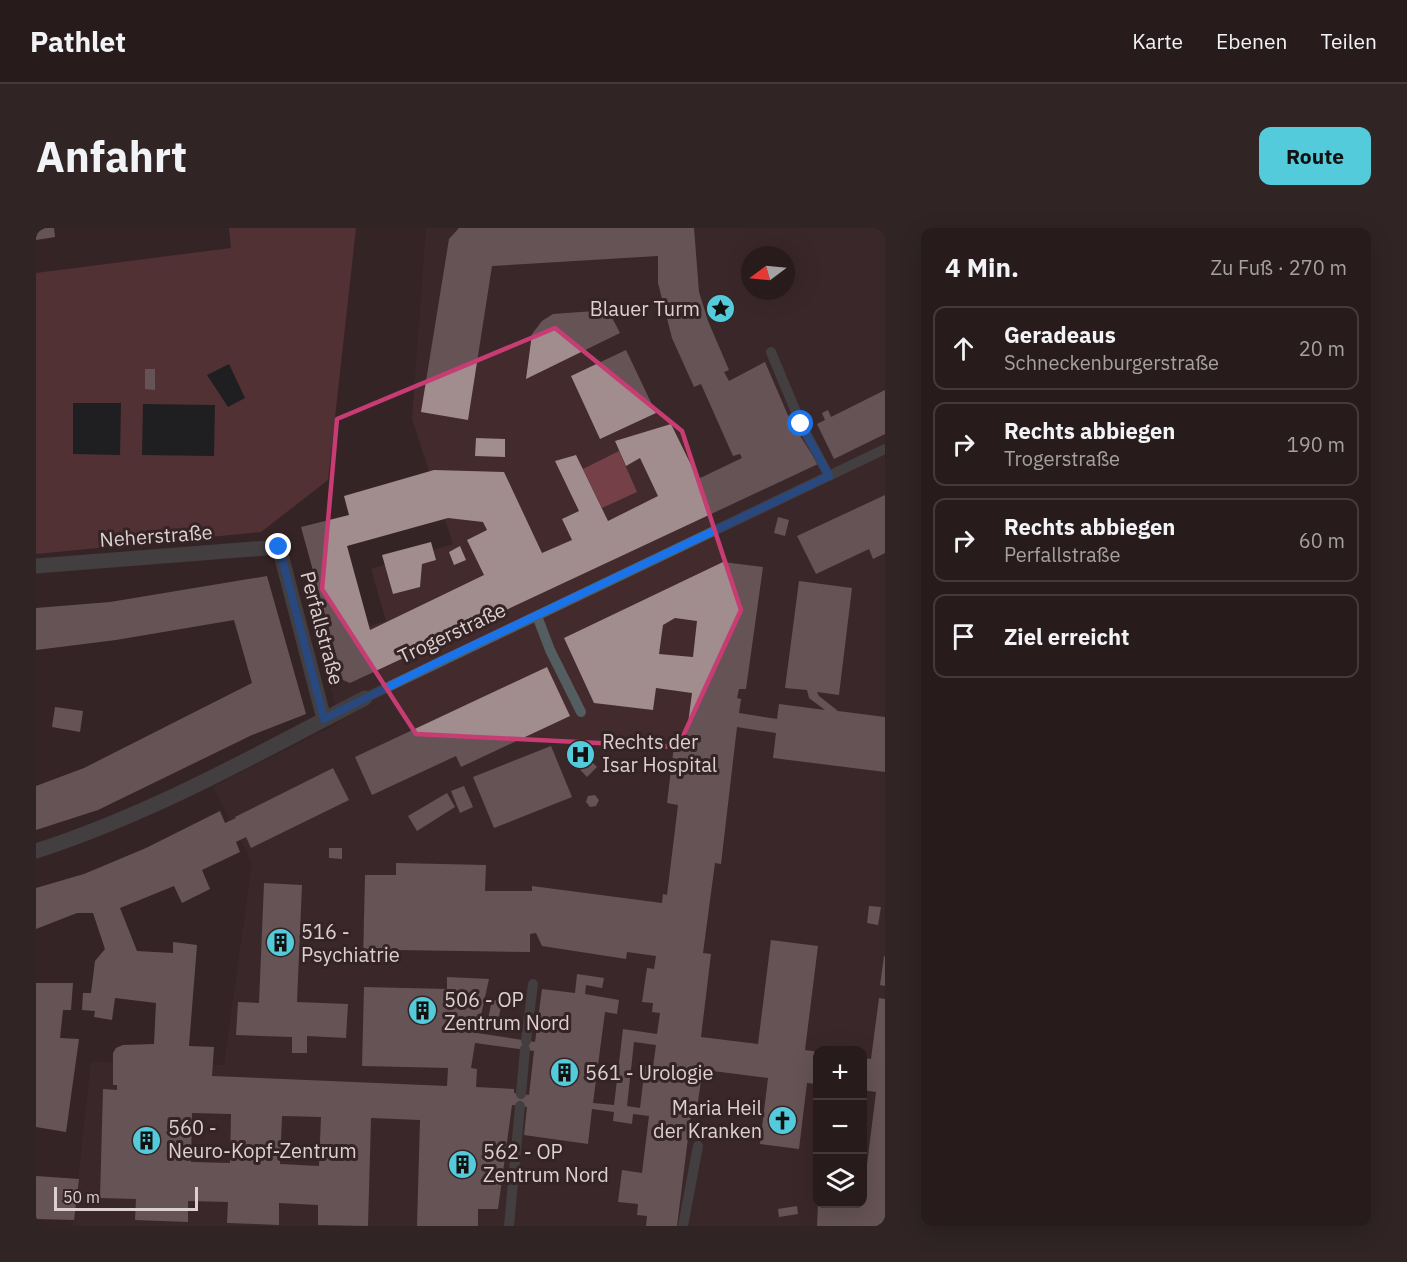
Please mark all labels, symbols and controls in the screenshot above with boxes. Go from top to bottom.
text: Pathlet [30,23,126,60]
text: Karte [1132,27,1183,55]
text: Ebenen [1216,27,1287,55]
text: Teilen [1320,27,1377,55]
button: Route [1259,127,1371,185]
text: Anfahrt [36,129,187,184]
north arrow [741,246,795,300]
text: 4 Min. [945,250,1019,284]
text: Zu Fuß · 270 m [1210,254,1347,281]
place icon: Blauer Turm [705,293,737,325]
place label: Blauer Turm [590,295,700,322]
text: Geradeaus [1004,320,1116,349]
icon: ahead [947,332,980,365]
text: 20 m [1299,335,1345,362]
text: Schneckenburgerstraße [1004,349,1219,376]
route start [787,410,813,436]
text: Rechts abbiegen [1004,416,1175,445]
icon: right [947,428,980,461]
text: 190 m [1287,431,1345,458]
text: Trogerstraße [1004,445,1120,472]
text: Rechts abbiegen [1004,512,1175,541]
street label: Neherstraße [99,518,213,553]
icon: right [947,524,980,557]
text: 60 m [1299,527,1345,554]
route end [265,533,291,559]
text: Perfallstraße [1004,541,1120,568]
street label: Perfallstraße [294,568,351,688]
street label: Trogerstraße [393,596,510,669]
icon: arrive [947,620,980,653]
text: Ziel erreicht [1004,622,1129,651]
place label: Rechts der Isar Hospital [602,728,717,778]
hospital icon: Rechts der Isar Hospital [565,738,597,770]
place label: 516 - Psychiatrie [301,918,400,968]
building icon: 516 - Psychiatrie [264,927,296,959]
place label: 506 - OP Zentrum Nord [444,986,570,1036]
building icon: 506 - OP Zentrum Nord [407,995,439,1027]
map controls [813,1046,867,1208]
button: + [813,1046,867,1100]
building icon: 561 - Urologie [548,1057,580,1089]
place label: 561 - Urologie [585,1059,714,1086]
place label: Maria Heil der Kranken [653,1094,762,1144]
button: − [813,1100,867,1154]
church icon: Maria Heil der Kranken [767,1104,799,1136]
place label: 560 - Neuro-Kopf-Zentrum [168,1114,357,1164]
building icon: 560 - Neuro-Kopf-Zentrum [131,1124,163,1156]
place label: 562 - OP Zentrum Nord [483,1138,609,1188]
building icon: 562 - OP Zentrum Nord [446,1148,478,1180]
button: layers [813,1154,867,1208]
scale bar [54,1184,198,1212]
text: 50 m [63,1187,100,1207]

